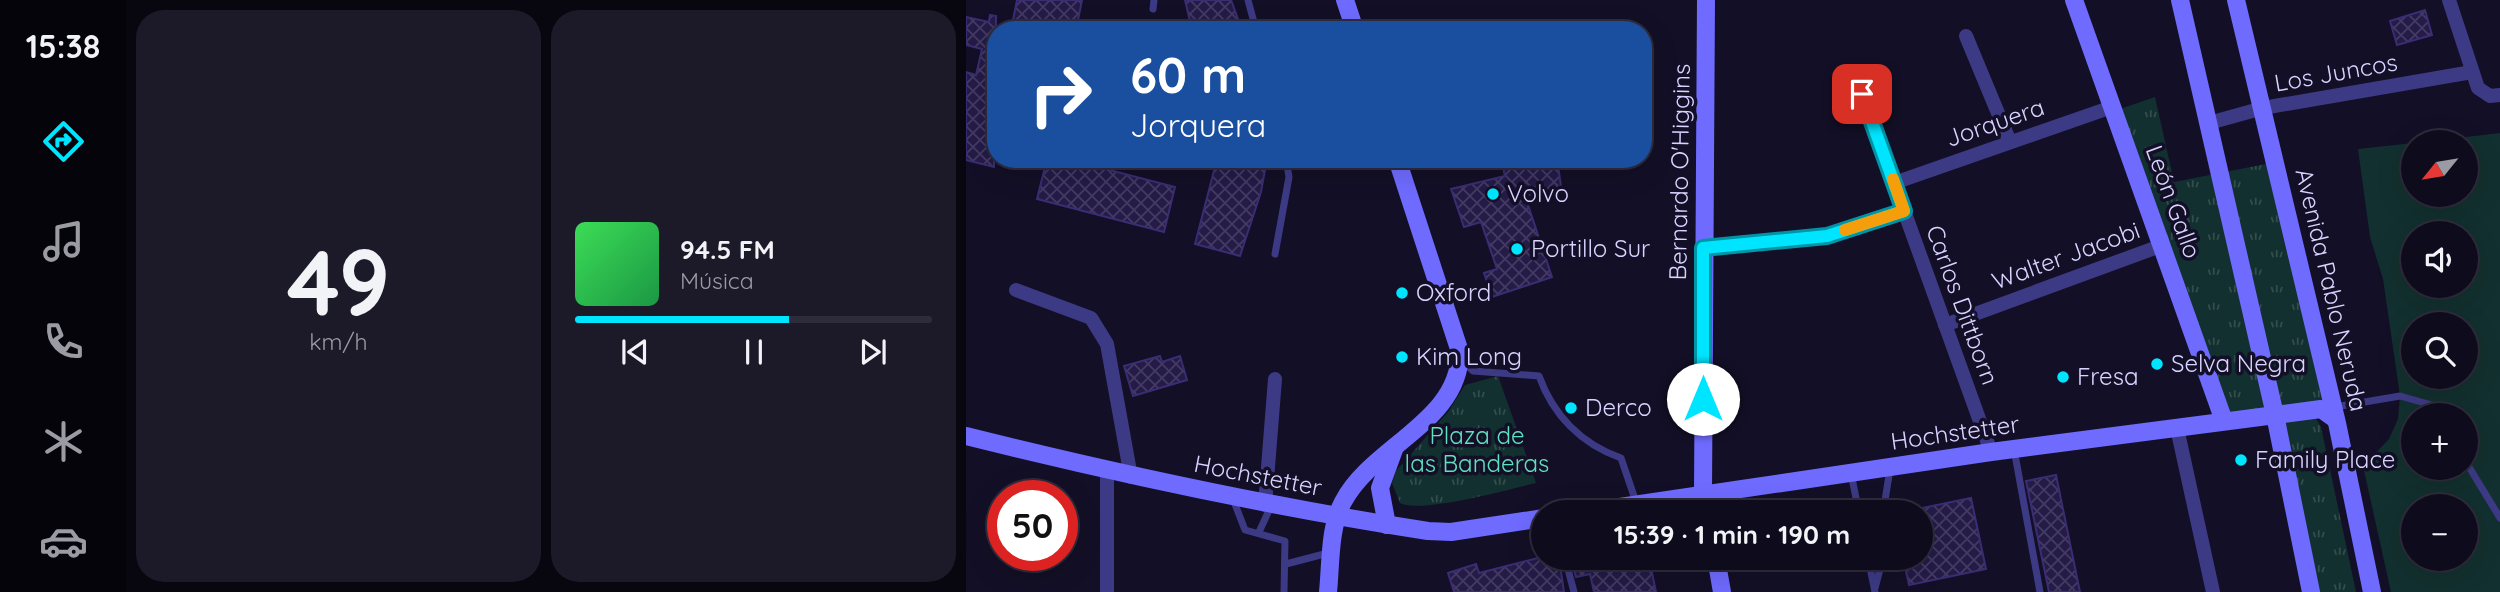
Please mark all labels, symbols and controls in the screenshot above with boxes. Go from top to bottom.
text: 15:38 [26,26,100,66]
text: 60 m [1130,44,1246,105]
street label: Los Juncos [2272,46,2400,98]
icon: right [1015,49,1106,140]
street label: Bernardo O'Higgins [1662,63,1696,281]
pin [1832,64,1892,124]
icon: arrive [1843,75,1881,113]
street label: Jorquera [1941,91,2048,153]
text: Jorquera [1130,105,1266,145]
icon: directions [39,117,88,166]
north arrow [2401,130,2478,206]
map controls [2401,130,2478,571]
street label: León Gallo [2140,141,2208,262]
street label: Avenida Pablo Neruda [2289,165,2375,414]
place label: Volvo [1507,178,1569,208]
marker: Volvo [1485,186,1501,202]
street label: Walter Jacobi [1988,214,2144,296]
icon: music [39,217,88,266]
street label: Carlos Dittborn [1920,221,2006,389]
button: sound [2401,221,2478,298]
text: 49 [287,224,390,338]
text: 94.5 FM [680,233,775,266]
place label: Portillo Sur [1531,233,1650,263]
marker: Portillo Sur [1509,241,1525,257]
text: Música [680,266,754,295]
place label: Oxford [1416,277,1491,307]
marker: Oxford [1394,285,1410,301]
button: search [2401,312,2478,389]
icon: phone [39,317,88,366]
text: km/h [309,327,368,356]
icon: previous [616,333,654,371]
icon: pause [735,333,773,371]
icon: next [854,333,892,371]
place label: Kim Long [1416,341,1522,371]
place label: Selva Negra [2171,348,2306,378]
marker: Kim Long [1394,349,1410,365]
marker: Selva Negra [2149,356,2165,372]
place label: Fresa [2077,361,2139,391]
position arrow [1666,362,1740,436]
marker: Fresa [2055,369,2071,385]
place label: Derco [1585,392,1652,422]
marker: Derco [1563,400,1579,416]
button: + [2401,403,2478,480]
street label: Hochstetter [1889,408,2021,456]
icon: climate [39,417,88,466]
park label: Plaza de las Banderas [1405,420,1549,478]
place label: Family Place [2255,444,2395,474]
street label: Hochstetter [1192,448,1325,502]
marker: Family Place [2233,452,2249,468]
speed limit sign: 50 [987,480,1078,571]
button: − [2401,494,2478,571]
icon: car [39,517,88,566]
text: 15:39 · 1 min · 190 m [1614,518,1850,551]

